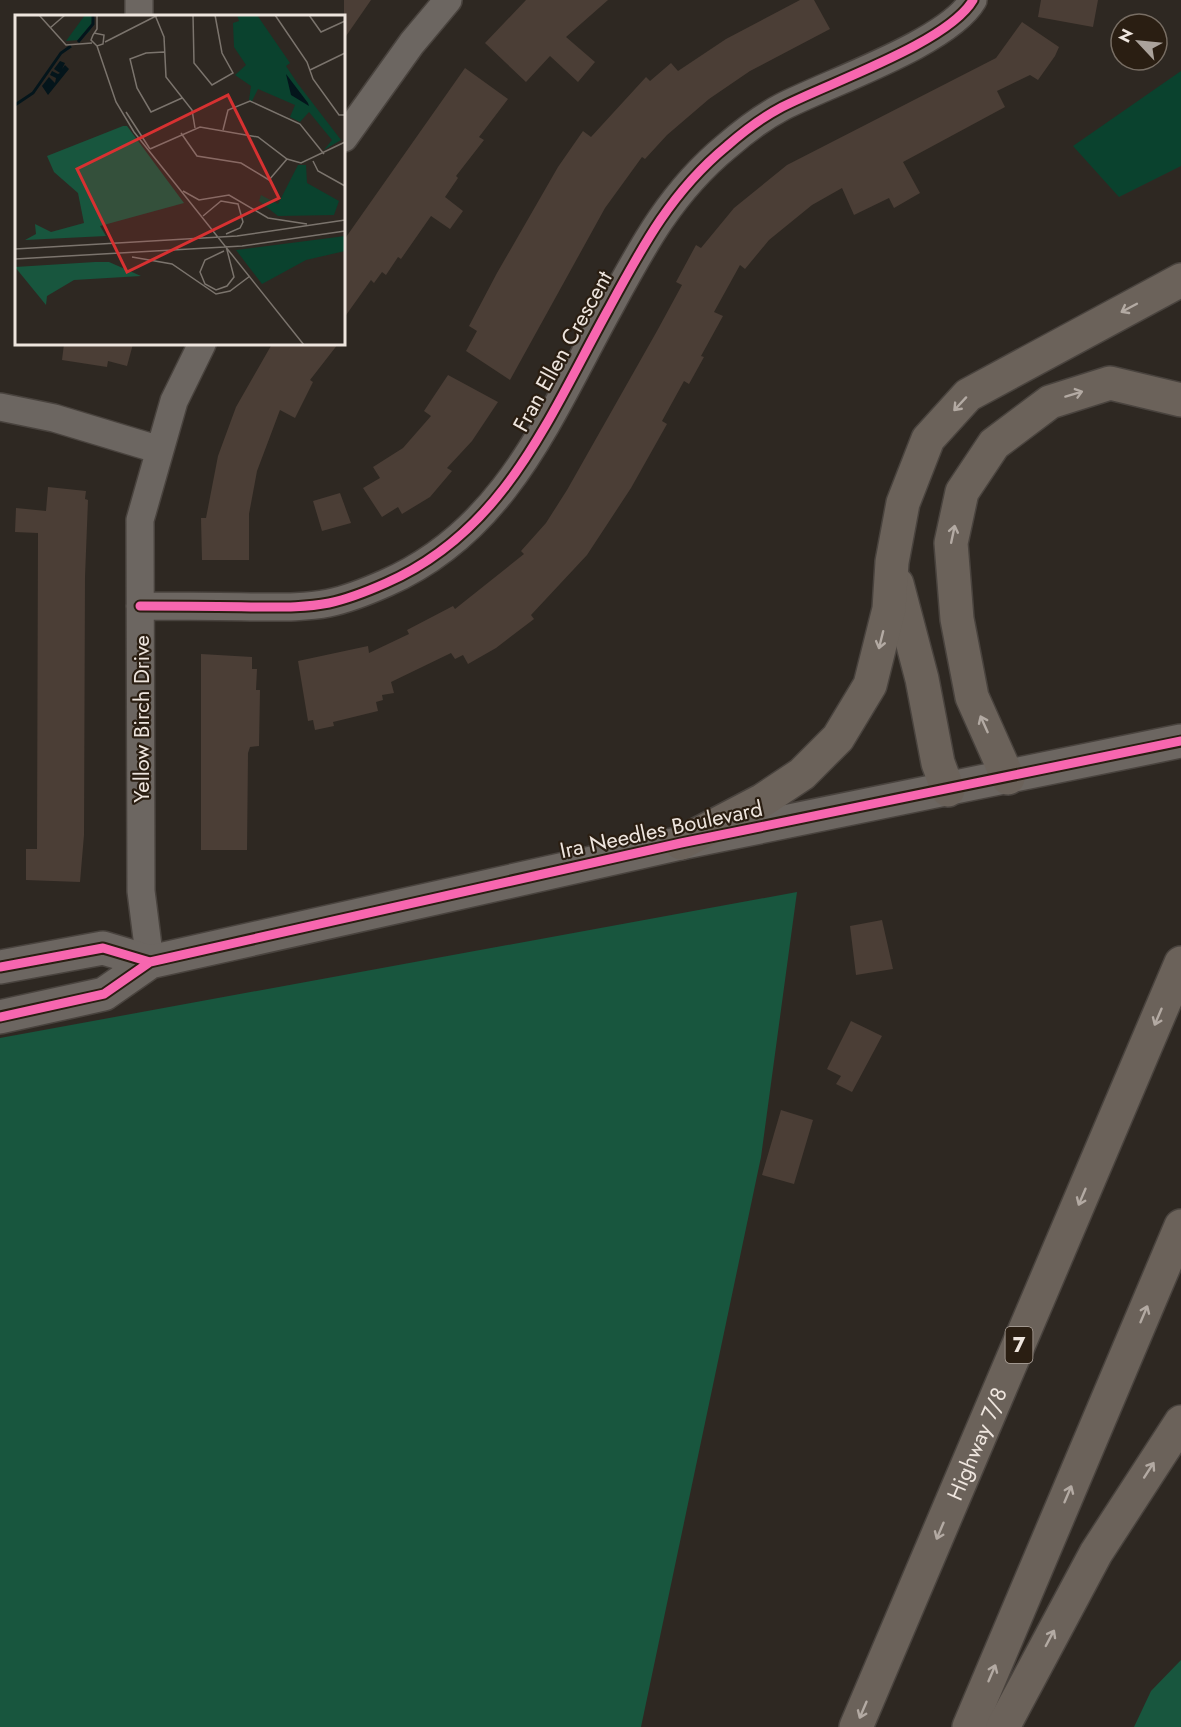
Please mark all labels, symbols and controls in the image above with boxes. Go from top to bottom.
north arrow [1109,12,1169,72]
inset map [15,15,345,345]
text: N [1113,25,1139,46]
street label: Fran Ellen Crescent [504,264,620,437]
one-way arrow [1121,303,1139,314]
one-way arrow [1064,388,1083,399]
one-way arrow [953,396,967,411]
one-way arrow [948,524,959,544]
one-way arrow [875,630,887,649]
street label: Yellow Birch Drive [125,635,157,803]
one-way arrow [978,716,989,734]
street label: Ira Needles Boulevard [557,792,765,866]
one-way arrow [1152,1008,1163,1026]
one-way arrow [1076,1187,1087,1205]
one-way arrow [1139,1305,1150,1324]
road number: 7 [1006,1327,1032,1363]
street label: Highway 7/8 [938,1382,1015,1505]
one-way arrow [1143,1462,1155,1479]
one-way arrow [1063,1485,1074,1503]
one-way arrow [934,1521,945,1539]
one-way arrow [1045,1630,1056,1648]
one-way arrow [987,1664,998,1683]
one-way arrow [857,1700,868,1719]

